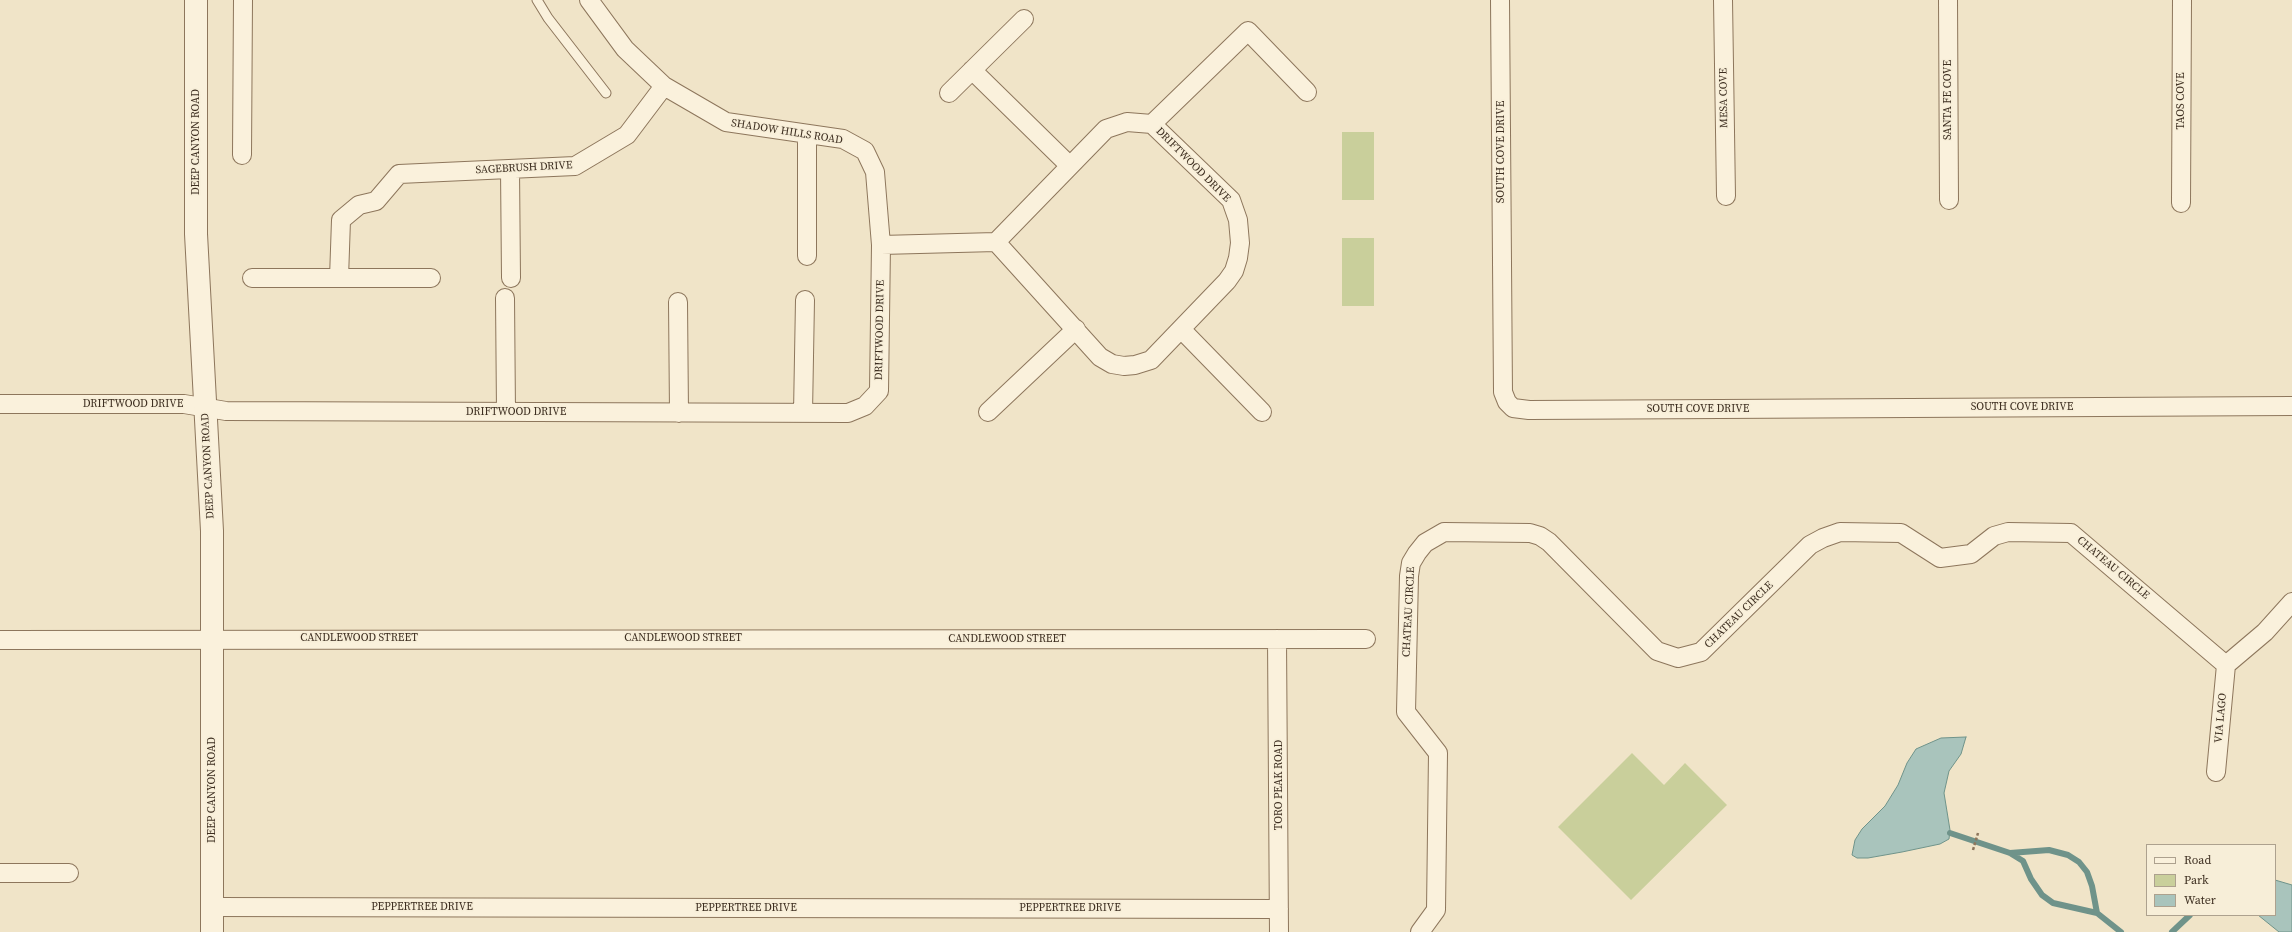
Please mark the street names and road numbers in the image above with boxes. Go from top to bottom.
street label: SANTA FE COVE [1941,60,1955,140]
street label: MESA COVE [1717,68,1731,128]
street label: TAOS COVE [2174,72,2188,130]
street label: DEEP CANYON ROAD [189,89,203,195]
street label: SOUTH COVE DRIVE [1494,101,1508,203]
street label: SHADOW HILLS ROAD [730,117,844,147]
street label: DRIFTWOOD DRIVE [1153,125,1233,205]
street label: SAGEBRUSH DRIVE [475,159,573,177]
street label: DRIFTWOOD DRIVE [873,280,887,380]
street label: DRIFTWOOD DRIVE [83,397,183,411]
street label: SOUTH COVE DRIVE [1971,400,2073,414]
street label: SOUTH COVE DRIVE [1647,402,1749,416]
street label: DRIFTWOOD DRIVE [466,405,566,419]
street label: DEEP CANYON ROAD [199,413,217,519]
street label: CHATEAU CIRCLE [2074,534,2152,602]
street label: CHATEAU CIRCLE [1400,566,1418,658]
street label: CHATEAU CIRCLE [1702,579,1776,651]
street label: CANDLEWOOD STREET [300,631,418,645]
street label: CANDLEWOOD STREET [624,631,742,645]
street label: CANDLEWOOD STREET [948,632,1066,646]
street label: VIA LAGO [2212,692,2230,744]
street label: DEEP CANYON ROAD [205,737,219,843]
street label: TORO PEAK ROAD [1272,740,1286,830]
street label: PEPPERTREE DRIVE [371,900,473,914]
street label: PEPPERTREE DRIVE [695,901,797,915]
street label: PEPPERTREE DRIVE [1019,901,1121,915]

